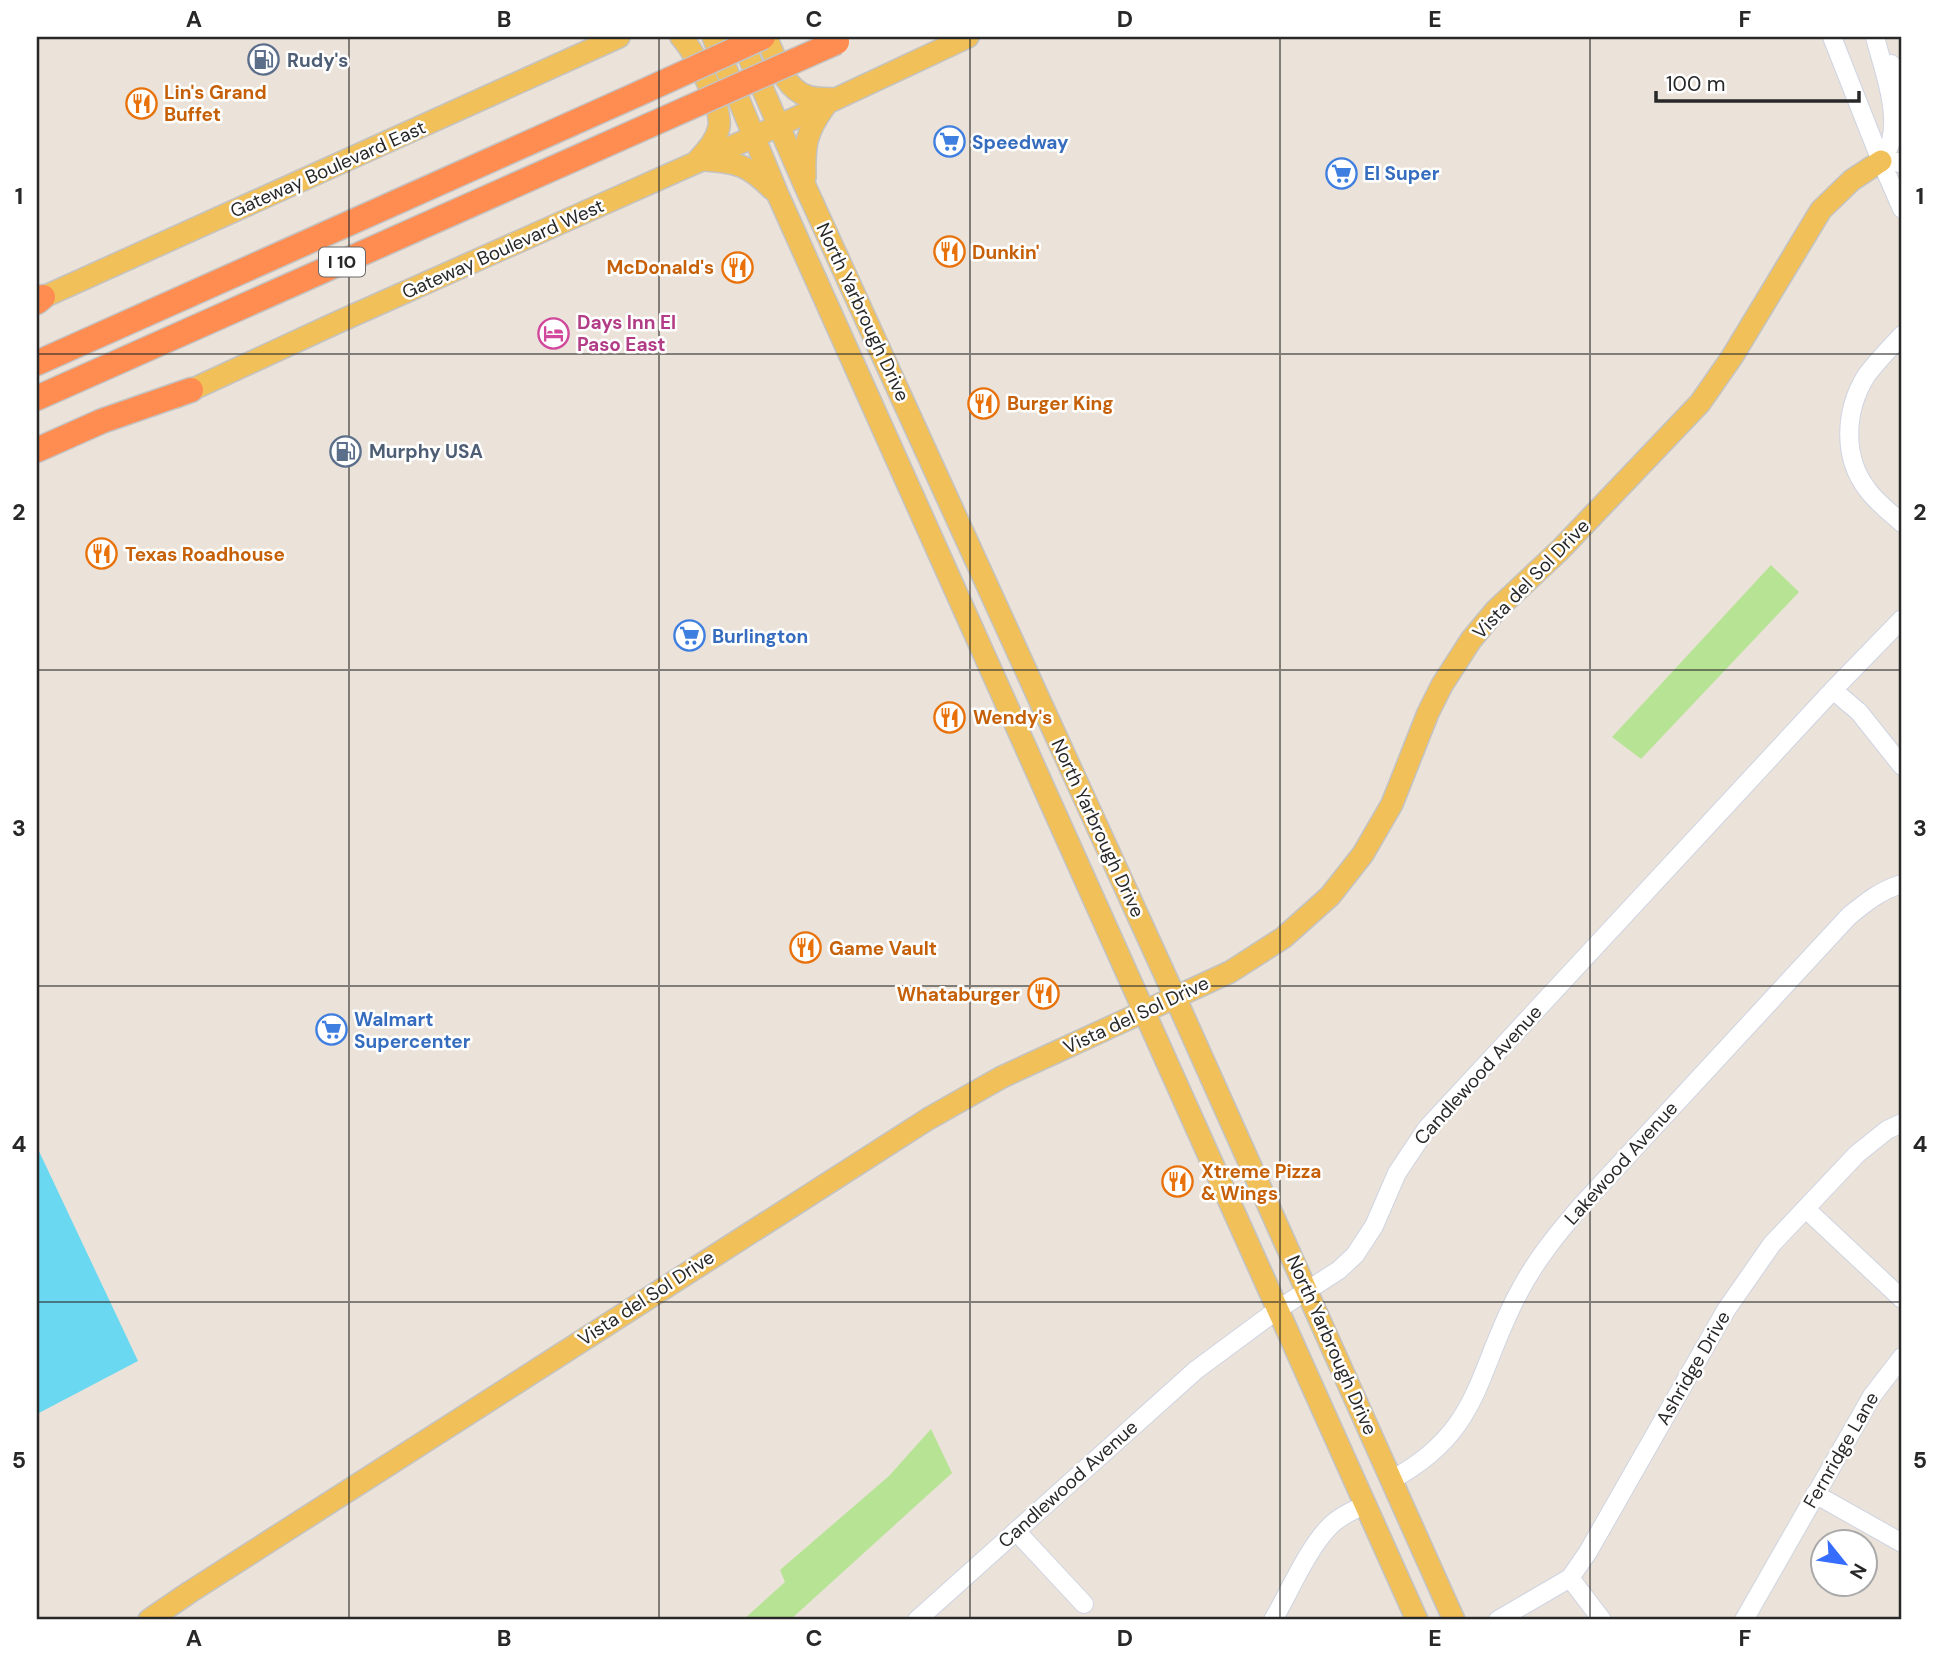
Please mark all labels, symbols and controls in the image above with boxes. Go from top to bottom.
text: A [186,4,202,34]
text: B [497,4,511,34]
text: C [806,4,822,34]
text: D [1117,4,1133,34]
text: E [1428,4,1442,34]
text: F [1739,4,1752,34]
fuel station icon: Rudy's [247,43,281,77]
place label: Rudy's [287,48,348,73]
scale bar [1656,60,1858,104]
text: 100 m [1666,70,1726,98]
place label: Lin's Grand Buffet [164,80,267,127]
restaurant icon: Lin's Grand Buffet [124,86,158,120]
street label: Gateway Boulevard East [226,115,430,223]
supermarket icon: Speedway [932,125,966,159]
place label: Speedway [972,130,1069,155]
supermarket icon: El Super [1324,156,1358,190]
place label: El Super [1364,161,1440,186]
text: 1 [15,181,23,211]
text: 1 [1916,181,1924,211]
street label: Gateway Boulevard West [398,193,608,305]
street label: North Yarbrough Drive [811,219,915,405]
restaurant icon: Dunkin' [932,235,966,269]
place label: Dunkin' [972,240,1040,265]
road number: I 10 [319,248,365,276]
restaurant icon: McDonald's [720,250,754,284]
place label: McDonald's [606,255,714,280]
place label: Days Inn El Paso East [577,310,676,357]
hotel icon: Days Inn El Paso East [537,316,571,350]
restaurant icon: Burger King [967,386,1001,420]
place label: Burger King [1007,391,1114,416]
fuel station icon: Murphy USA [329,434,363,468]
place label: Murphy USA [369,439,484,464]
text: 2 [12,497,26,527]
text: 2 [1913,497,1927,527]
street label: Vista del Sol Drive [1467,514,1595,644]
restaurant icon: Texas Roadhouse [85,537,119,571]
place label: Texas Roadhouse [125,542,285,567]
supermarket icon: Burlington [672,619,706,653]
place label: Burlington [712,624,808,649]
restaurant icon: Wendy's [933,700,967,734]
place label: Wendy's [973,705,1052,730]
street label: North Yarbrough Drive [1046,735,1150,921]
text: 3 [12,813,26,843]
text: 3 [1913,813,1927,843]
restaurant icon: Game Vault [789,931,823,965]
place label: Game Vault [829,936,937,961]
street label: Vista del Sol Drive [1059,970,1213,1060]
restaurant icon: Whataburger [1026,977,1060,1011]
place label: Whataburger [897,982,1020,1007]
street label: Candlewood Avenue [1409,1000,1547,1150]
place label: Walmart Supercenter [354,1007,471,1054]
supermarket icon: Walmart Supercenter [314,1013,348,1047]
street label: Lakewood Avenue [1559,1096,1683,1230]
text: 4 [12,1129,27,1159]
text: 4 [1913,1129,1928,1159]
place label: Xtreme Pizza & Wings [1201,1159,1321,1206]
restaurant icon: Xtreme Pizza & Wings [1161,1165,1195,1199]
street label: Vista del Sol Drive [573,1245,719,1351]
street label: North Yarbrough Drive [1281,1251,1383,1439]
street label: Ashridge Drive [1650,1306,1736,1430]
street label: Fernridge Lane [1798,1387,1884,1513]
street label: Candlewood Avenue [993,1415,1143,1553]
text: 5 [12,1445,26,1475]
text: 5 [1913,1445,1927,1475]
north arrow [1810,1528,1880,1598]
text: N [1844,1559,1873,1584]
text: A [186,1623,202,1653]
text: B [497,1623,511,1653]
text: C [806,1623,822,1653]
text: D [1117,1623,1133,1653]
text: E [1428,1623,1442,1653]
text: F [1739,1623,1752,1653]

